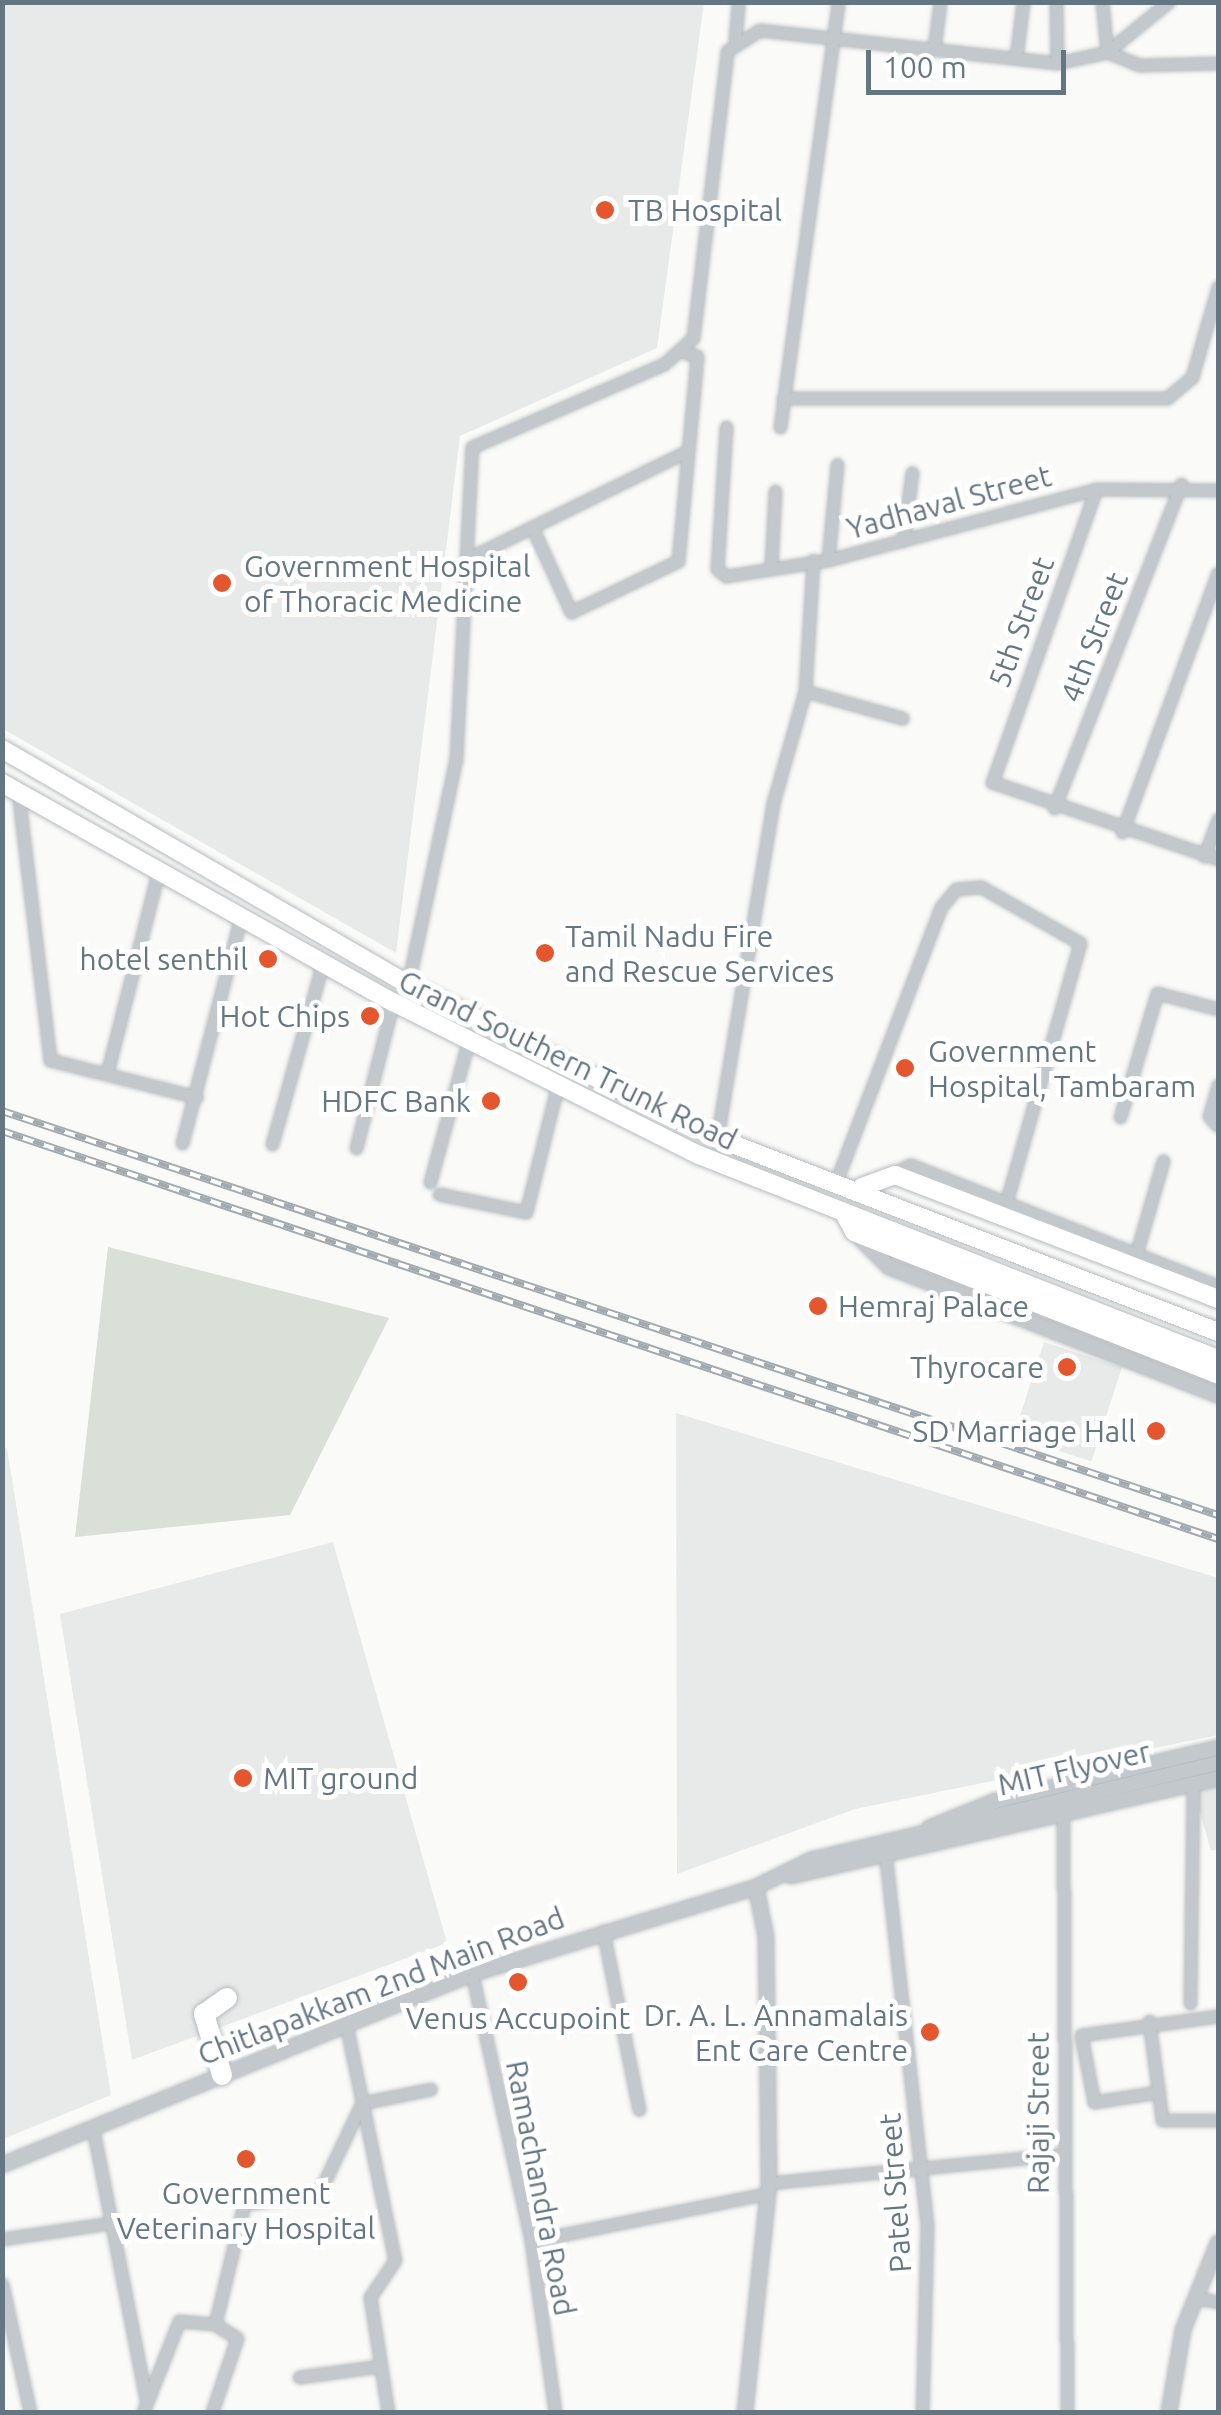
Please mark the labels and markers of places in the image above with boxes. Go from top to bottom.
place label: TB Hospital [628,192,782,228]
marker: TB Hospital [592,197,618,223]
place label: Government Hospital of Thoracic Medicine [244,548,531,618]
marker: Government Hospital of Thoracic Medicine [209,570,235,596]
place label: Tamil Nadu Fire and Rescue Services [565,918,834,988]
place label: hotel senthil [80,941,248,977]
marker: Tamil Nadu Fire and Rescue Services [534,942,556,964]
marker: hotel senthil [257,948,279,970]
place label: Hot Chips [220,998,350,1034]
marker: Hot Chips [359,1005,381,1027]
place label: Government Hospital, Tambaram [928,1033,1196,1104]
marker: Government Hospital, Tambaram [892,1055,918,1081]
place label: HDFC Bank [321,1083,471,1119]
marker: HDFC Bank [480,1090,502,1112]
place label: Hemraj Palace [838,1288,1029,1324]
marker: Hemraj Palace [807,1295,829,1317]
place label: Thyrocare [910,1349,1044,1385]
marker: Thyrocare [1054,1354,1080,1380]
place label: SD Marriage Hall [913,1413,1136,1449]
marker: SD Marriage Hall [1145,1420,1167,1442]
place label: MIT ground [263,1760,418,1796]
marker: MIT ground [232,1767,254,1789]
marker: Venus Accupoint [505,1969,531,1995]
place label: Dr. A. L. Annamalais Ent Care Centre [644,1997,908,2068]
place label: Venus Accupoint [406,2000,630,2036]
marker: Dr. A. L. Annamalais Ent Care Centre [917,2019,943,2045]
marker: Government Veterinary Hospital [235,2148,257,2170]
place label: Government Veterinary Hospital [117,2175,375,2246]

